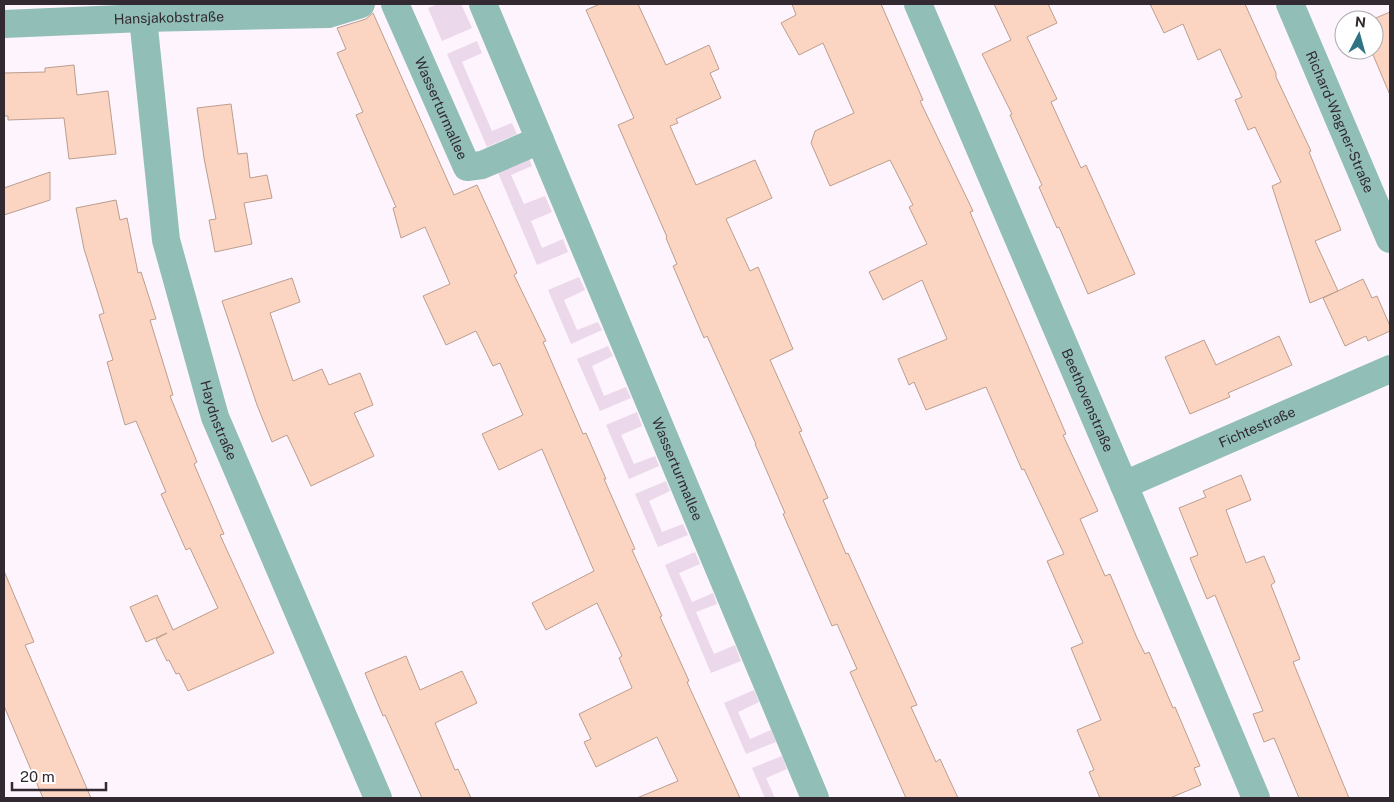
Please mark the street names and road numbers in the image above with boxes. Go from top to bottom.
street label: Hansjakobstraße [113,8,224,27]
street label: Richard-Wagner-Straße [1303,48,1377,195]
street label: Wasserturmallee [411,54,471,162]
street label: Beethovenstraße [1059,346,1117,454]
street label: Haydnstraße [197,379,240,462]
street label: Fichtestraße [1216,403,1298,451]
street label: Wasserturmallee [649,415,706,523]

